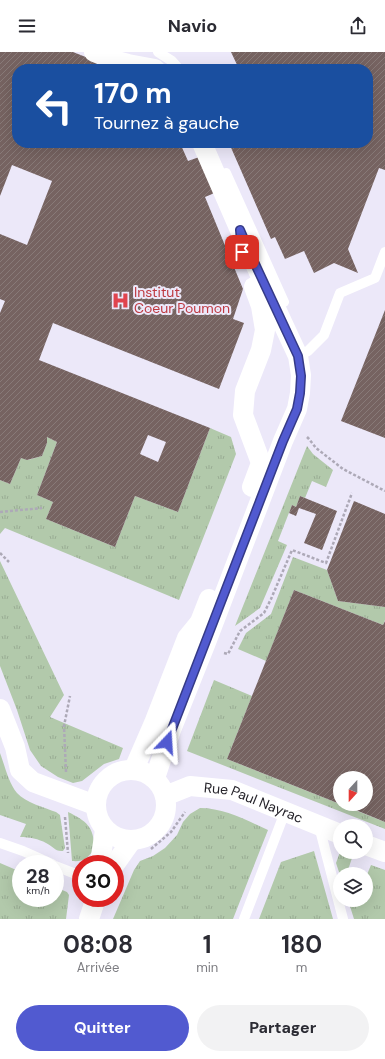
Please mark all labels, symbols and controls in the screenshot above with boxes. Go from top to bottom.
text: Navio [168,14,217,38]
icon: menu [16,15,38,37]
icon: share [347,15,369,37]
text: 170 m [94,75,172,112]
icon: left [28,80,80,132]
text: Tournez à gauche [94,111,239,135]
pin [225,235,259,269]
icon: arrive [231,241,253,263]
place label: Institut Coeur Poumon [134,283,230,317]
hospital icon: Institut Coeur Poumon [111,290,131,310]
position arrow [146,721,188,763]
north arrow [333,771,373,811]
map controls [333,771,373,907]
street label: Rue Paul Nayrac [203,778,306,827]
button: search [333,819,373,859]
speed limit sign: 30 [72,855,124,907]
text: 28 [26,863,50,889]
button: layers [333,867,373,907]
text: km/h [26,884,50,897]
text: 08:08 [63,929,133,960]
text: 1 [203,929,212,960]
text: 180 [281,929,322,960]
text: Arrivée [77,959,119,976]
text: min [196,959,218,976]
text: m [296,959,307,976]
button: Quitter [16,1005,189,1051]
button: Partager [197,1005,369,1051]

